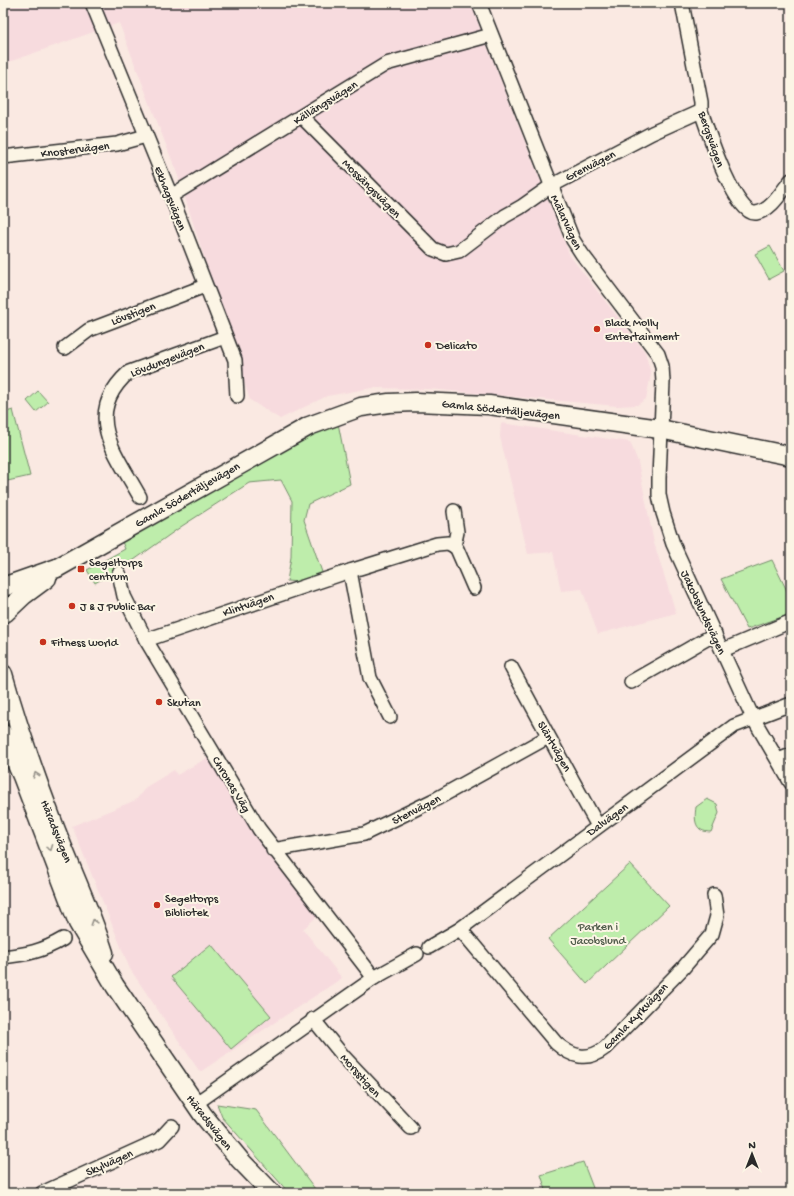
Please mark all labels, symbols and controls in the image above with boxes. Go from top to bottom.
street label: Källängsvägen [291,78,361,129]
street label: Bergsvägen [694,109,726,170]
street label: Knostervägen [40,140,111,162]
street label: Grenvägen [563,148,619,185]
street label: Mossängsvägen [338,157,403,222]
street label: Ekhagsvägen [150,165,188,233]
street label: Mälarvägen [546,193,584,253]
street label: Lövstigen [109,300,158,330]
place label: Black Molly Entertainment [604,317,680,345]
marker: Black Molly Entertainment [592,324,602,334]
street label: Lövdungevägen [129,340,207,381]
marker: Delicato [423,340,433,350]
place label: Delicato [435,340,477,354]
street label: Gamla Södertäljevägen [441,398,561,424]
street label: Gamla Södertäljevägen [133,460,243,531]
place label: Segeltorps centrum [89,557,143,585]
marker: Segeltorps centrum [76,564,86,574]
street label: Jakobslundsvägen [677,568,728,658]
street label: Klintvägen [221,591,276,621]
marker: J & J Public Bar [67,601,77,611]
place label: J & J Public Bar [80,601,156,615]
marker: Fitness world [38,637,48,647]
place label: Fitness world [50,637,119,651]
marker: Skutan [154,697,164,707]
place label: Skutan [167,697,201,711]
street label: Släntvägen [533,719,574,775]
street label: Chronas Väg [208,754,253,816]
one-way arrow [32,772,41,779]
street label: Stenvägen [390,792,444,829]
street label: Häradsvägen [36,798,74,865]
street label: Dalvägen [584,801,632,841]
one-way arrow [45,844,53,851]
place label: Segeltorps Bibliotek [164,893,219,921]
marker: Segeltorps Bibliotek [152,900,162,910]
one-way arrow [90,919,99,926]
park label: Parken i Jacobslund [570,921,627,949]
street label: Gamla Kyrkvägen [601,981,672,1054]
street label: Morsstigen [336,1052,383,1101]
street label: Häradsvägen [182,1093,235,1154]
north arrow [732,1134,772,1174]
text: N [748,1140,756,1152]
street label: Skylvägen [84,1147,136,1180]

